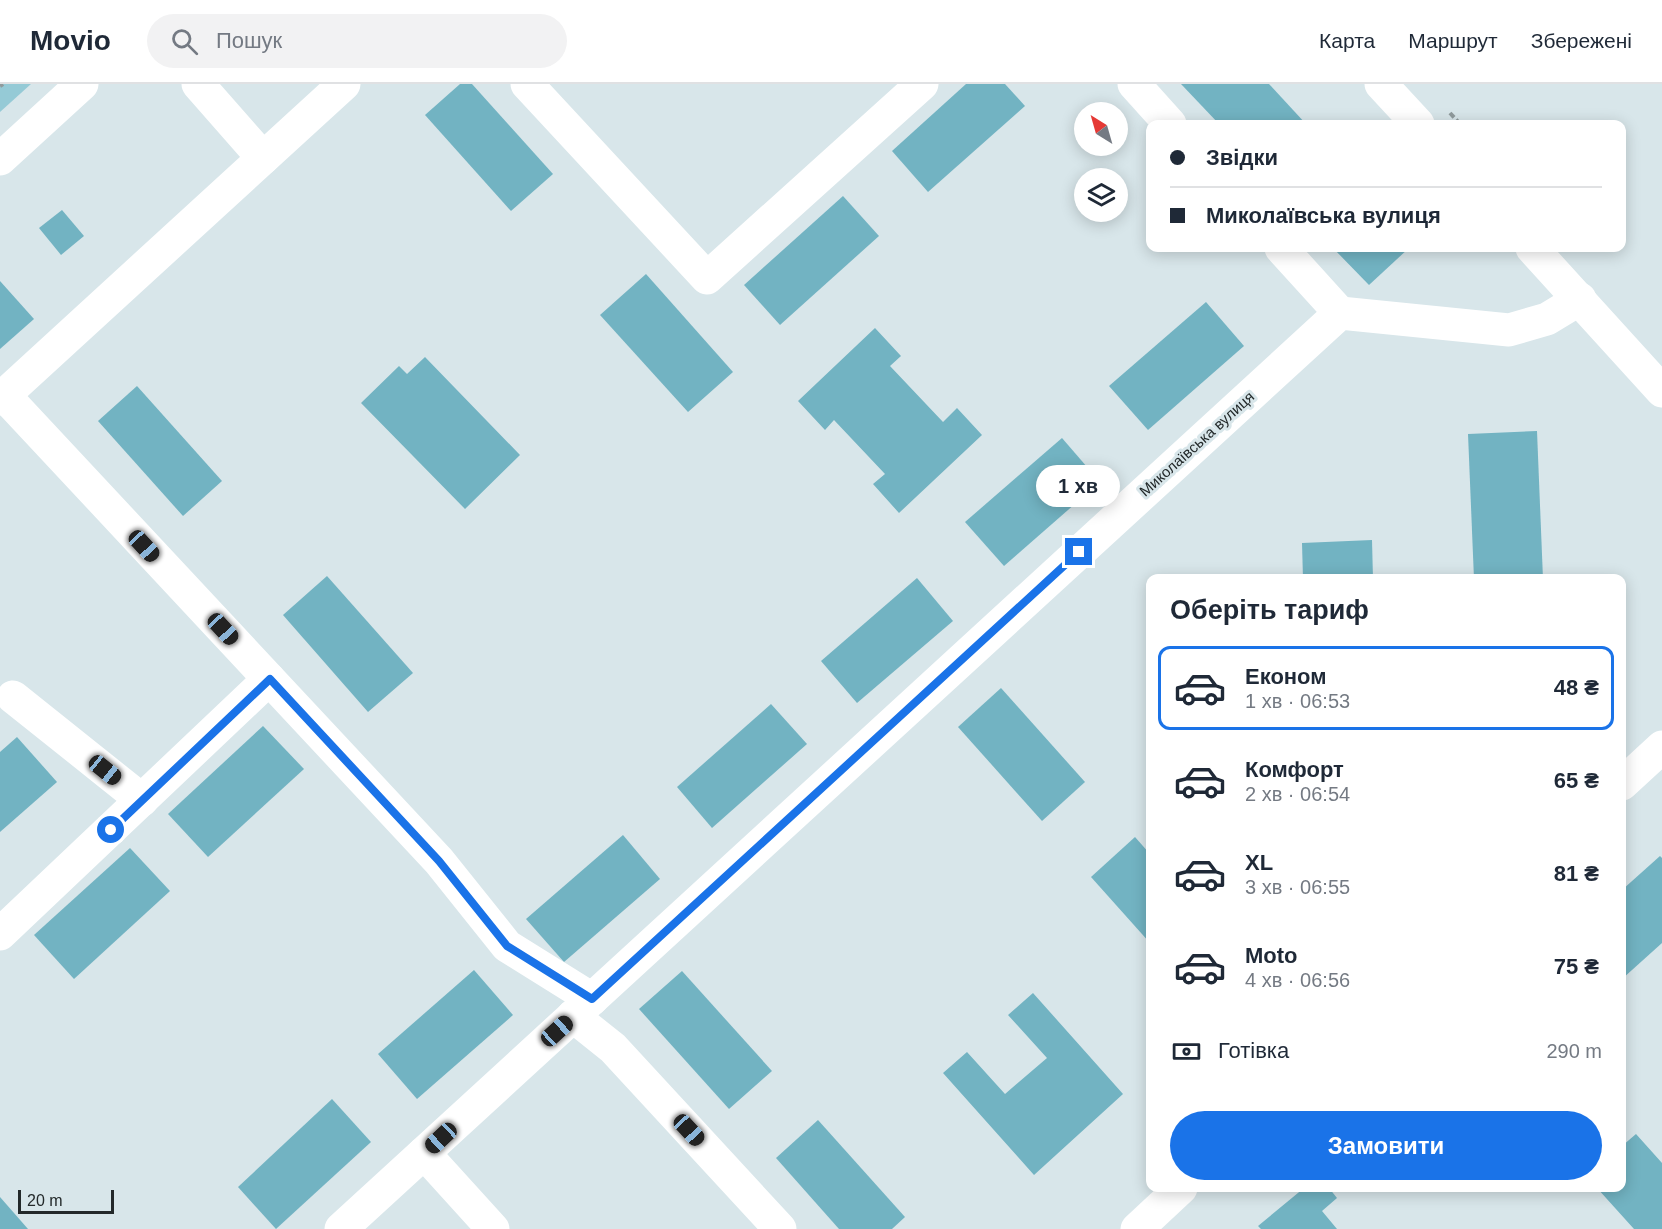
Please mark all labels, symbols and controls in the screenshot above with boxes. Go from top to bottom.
search box [147,14,567,68]
text: Movio [30,25,111,56]
icon: search [168,25,201,58]
text: Пошук [216,28,282,53]
text: Карта [1319,29,1375,52]
text: Маршрут [1408,29,1498,52]
text: Збережені [1531,29,1632,52]
north arrow [1074,102,1128,156]
map controls [1074,102,1128,222]
text: Звідки [1206,145,1278,170]
button: layers [1074,168,1128,222]
text: Миколаївська вулиця [1206,203,1441,228]
street label: Миколаївська вулиця [1136,388,1257,499]
callout: 1 хв [1037,465,1121,507]
text: 1 хв [1058,475,1098,497]
car [125,527,163,565]
route end [1065,538,1092,565]
text: Оберіть тариф [1170,595,1369,625]
car [204,610,242,648]
icon: car [1173,661,1227,715]
text: Економ [1245,664,1327,689]
text: 48 ₴ [1554,675,1599,700]
text: 1 хв · 06:53 [1245,690,1350,712]
car [85,752,125,788]
icon: car [1173,754,1227,808]
text: Комфорт [1245,757,1344,782]
text: 65 ₴ [1554,768,1599,793]
text: 2 хв · 06:54 [1245,783,1350,805]
route start [97,816,124,843]
icon: car [1173,847,1227,901]
text: XL [1245,850,1273,875]
text: 81 ₴ [1554,861,1599,886]
text: 3 хв · 06:55 [1245,876,1350,898]
icon: car [1173,940,1227,994]
text: Moto [1245,943,1298,968]
text: 75 ₴ [1554,954,1599,979]
text: 4 хв · 06:56 [1245,969,1350,991]
car [538,1012,576,1050]
icon: cash [1170,1035,1203,1068]
text: Готівка [1218,1038,1289,1063]
text: 290 m [1546,1040,1602,1062]
car [670,1111,708,1149]
button: Замовити [1170,1111,1602,1180]
car [422,1119,460,1157]
scale bar [18,1187,114,1214]
text: 20 m [27,1192,63,1209]

